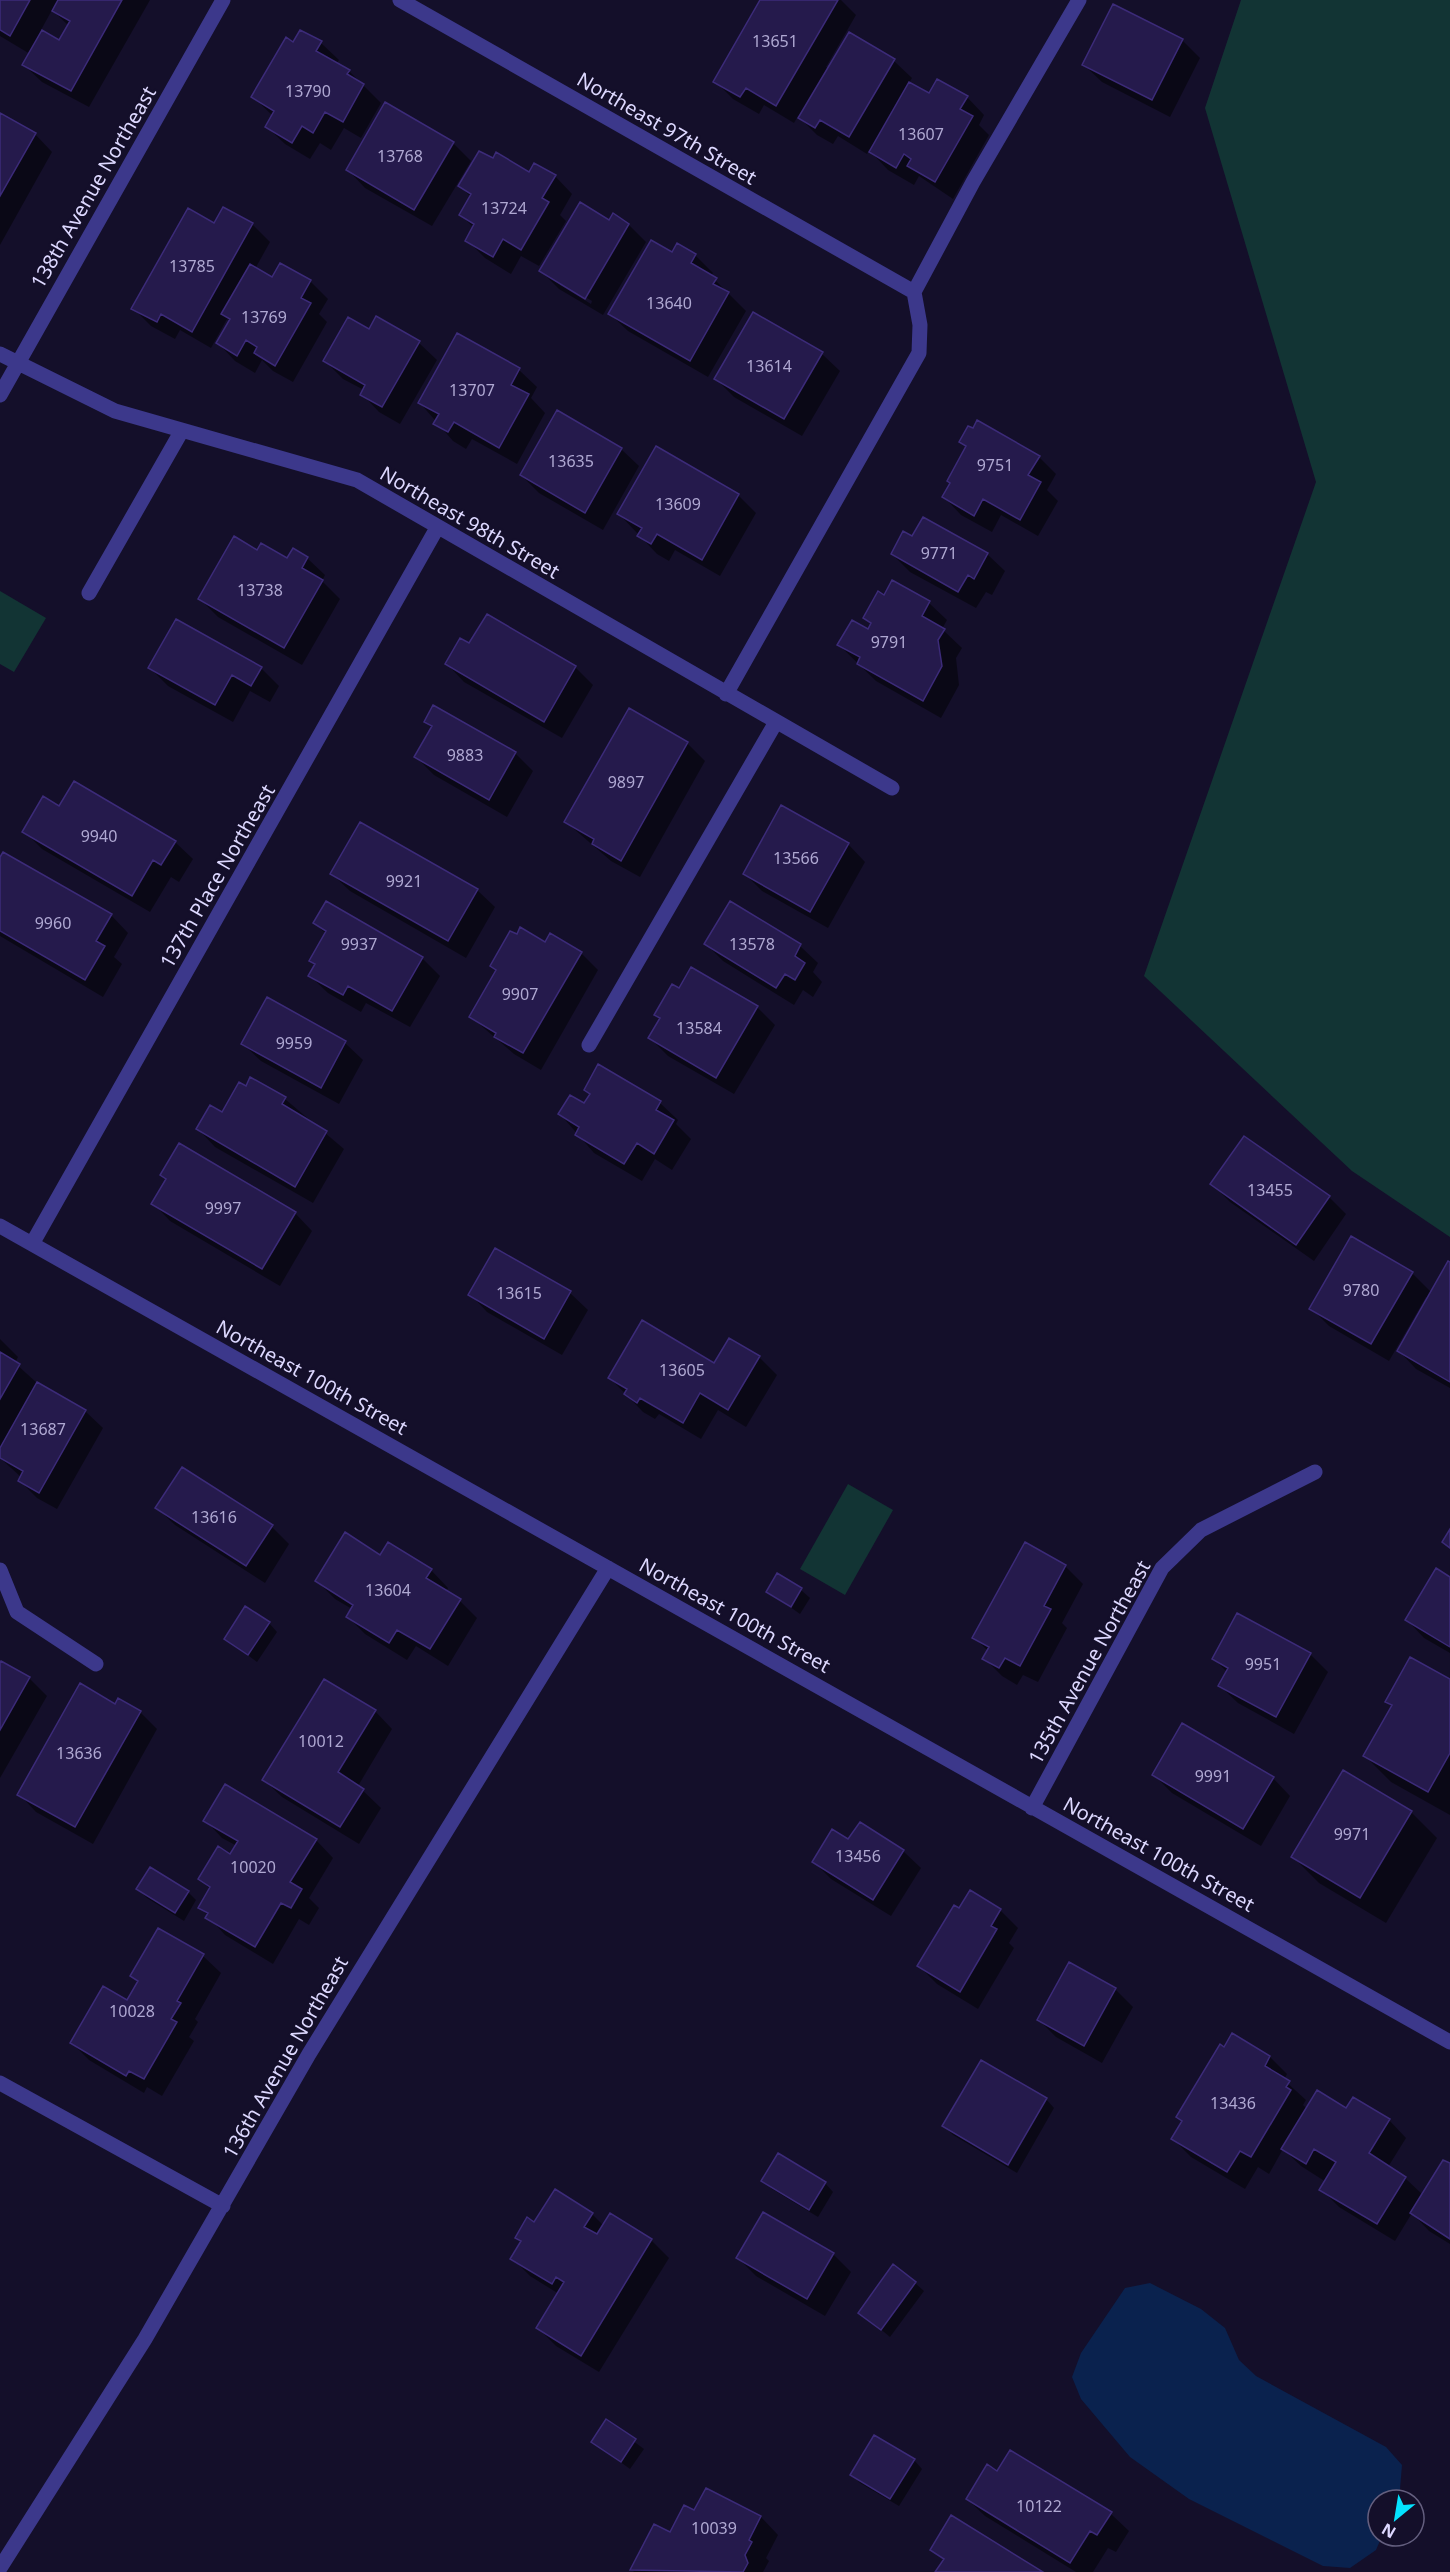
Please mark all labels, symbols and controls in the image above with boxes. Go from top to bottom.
house number: 13651 [752,30,798,52]
street label: Northeast 97th Street [572,66,762,190]
house number: 13790 [285,80,331,102]
street label: 138th Avenue Northeast [24,81,162,293]
house number: 13607 [898,123,944,145]
house number: 13768 [377,145,423,167]
house number: 13724 [481,197,527,219]
house number: 13785 [169,255,215,277]
house number: 13640 [646,292,692,314]
house number: 13769 [241,306,287,328]
house number: 13614 [746,355,792,377]
house number: 13707 [449,379,495,401]
house number: 13635 [548,450,594,472]
house number: 9751 [977,454,1013,476]
street label: Northeast 98th Street [375,460,565,584]
house number: 13609 [655,493,701,515]
house number: 9771 [921,542,957,564]
house number: 13738 [237,579,283,601]
house number: 9791 [871,631,907,653]
house number: 9883 [447,744,483,766]
house number: 9897 [608,771,644,793]
street label: 137th Place Northeast [153,779,281,973]
house number: 9940 [81,825,117,847]
house number: 13566 [773,847,819,869]
house number: 9921 [386,870,422,892]
house number: 9960 [35,912,71,934]
house number: 9937 [341,933,377,955]
house number: 13578 [729,933,775,955]
house number: 9907 [502,983,538,1005]
house number: 13584 [676,1017,722,1039]
house number: 9959 [276,1032,312,1054]
house number: 13455 [1247,1179,1293,1201]
house number: 9997 [205,1197,241,1219]
house number: 9780 [1343,1279,1379,1301]
house number: 13615 [496,1282,542,1304]
street label: Northeast 100th Street [212,1313,412,1441]
house number: 13605 [659,1359,705,1381]
house number: 13687 [20,1418,66,1440]
house number: 13616 [191,1506,237,1528]
street label: Northeast 100th Street [635,1551,835,1679]
street label: 135th Avenue Northeast [1022,1555,1156,1769]
house number: 13604 [365,1579,411,1601]
house number: 9951 [1245,1653,1281,1675]
house number: 10012 [298,1730,344,1752]
house number: 13636 [56,1742,102,1764]
house number: 9991 [1195,1765,1231,1787]
street label: Northeast 100th Street [1059,1790,1259,1918]
house number: 9971 [1334,1823,1370,1845]
house number: 13456 [835,1845,881,1867]
house number: 10020 [230,1856,276,1878]
street label: 136th Avenue Northeast [216,1951,354,2163]
house number: 10028 [109,2000,155,2022]
house number: 13436 [1210,2092,1256,2114]
north arrow [1366,2488,1426,2548]
house number: 10122 [1016,2495,1062,2517]
house number: 10039 [691,2517,737,2539]
text: N [1377,2518,1400,2544]

